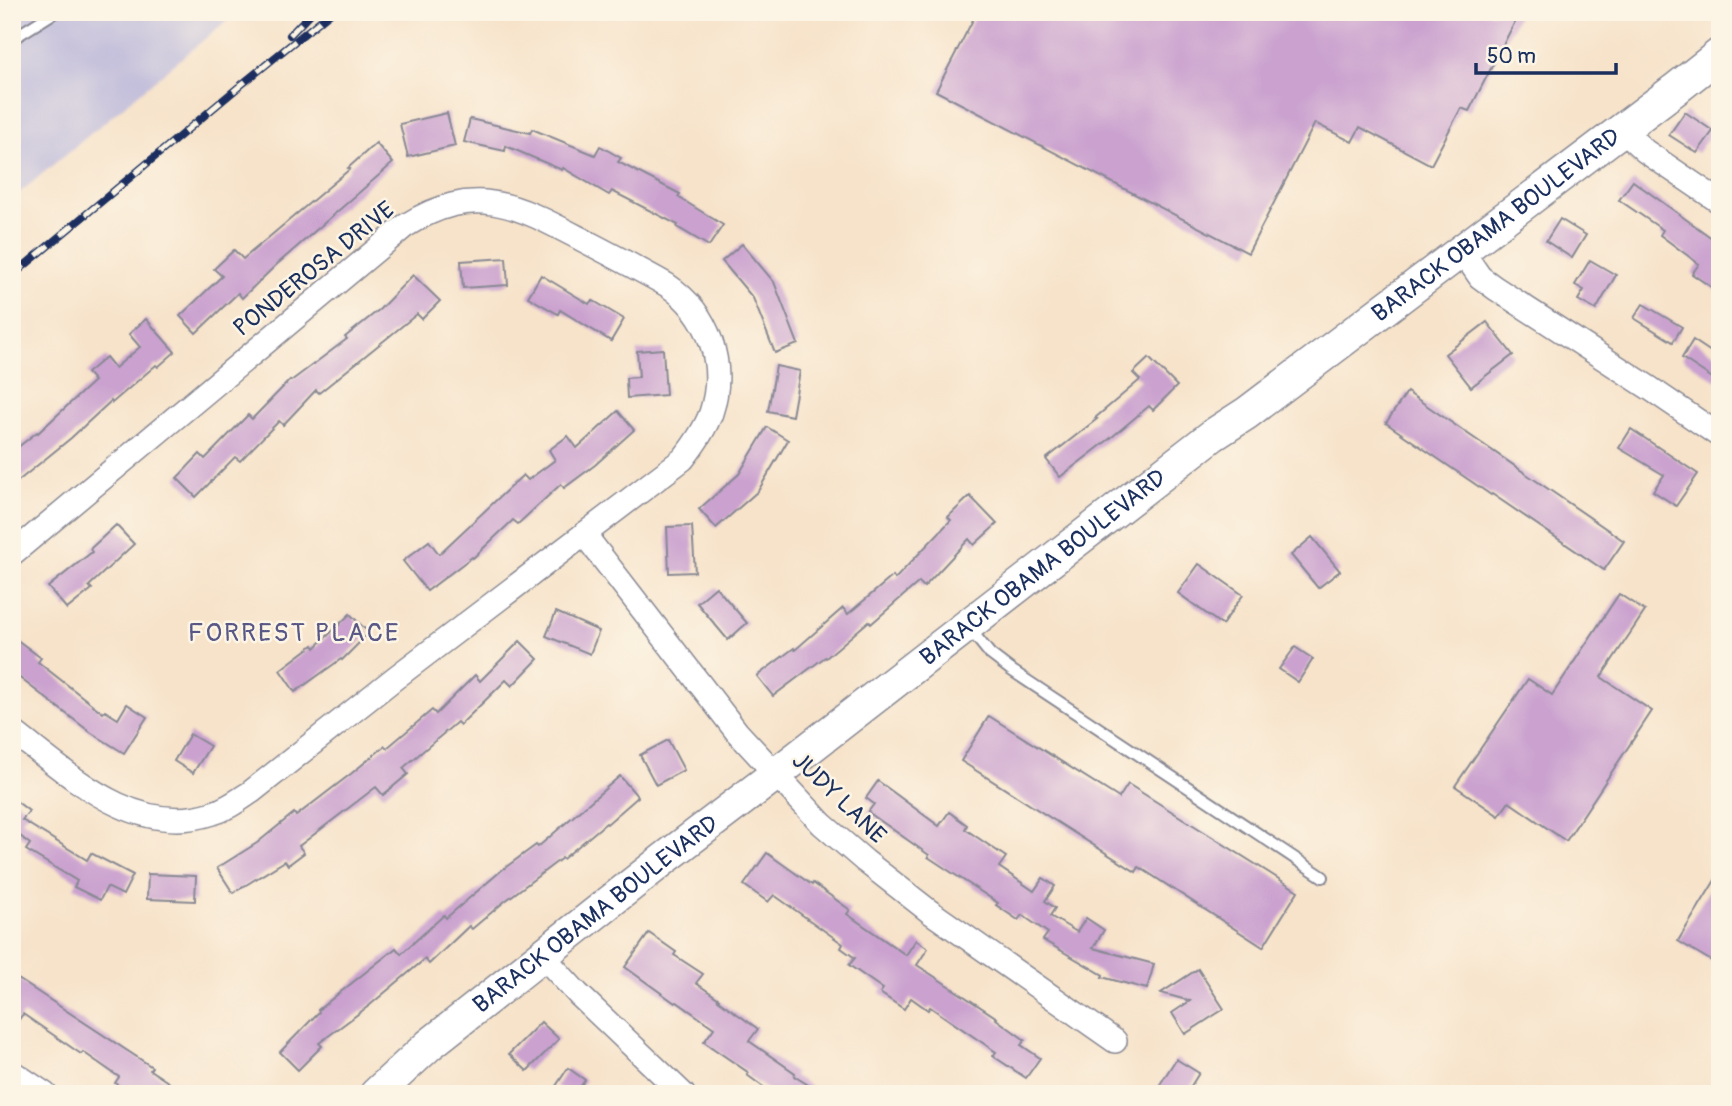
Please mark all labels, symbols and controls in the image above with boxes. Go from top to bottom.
scale bar [1476,32,1616,76]
text: 50 m [1487,43,1536,70]
street label: BARACK OBAMA BOULEVARD [1366,122,1626,328]
street label: PONDEROSA DRIVE [228,195,400,343]
street label: BARACK OBAMA BOULEVARD [914,463,1171,672]
district label: FORREST PLACE [188,617,400,649]
street label: JUDY LANE [786,746,892,850]
street label: BARACK OBAMA BOULEVARD [467,809,724,1019]

